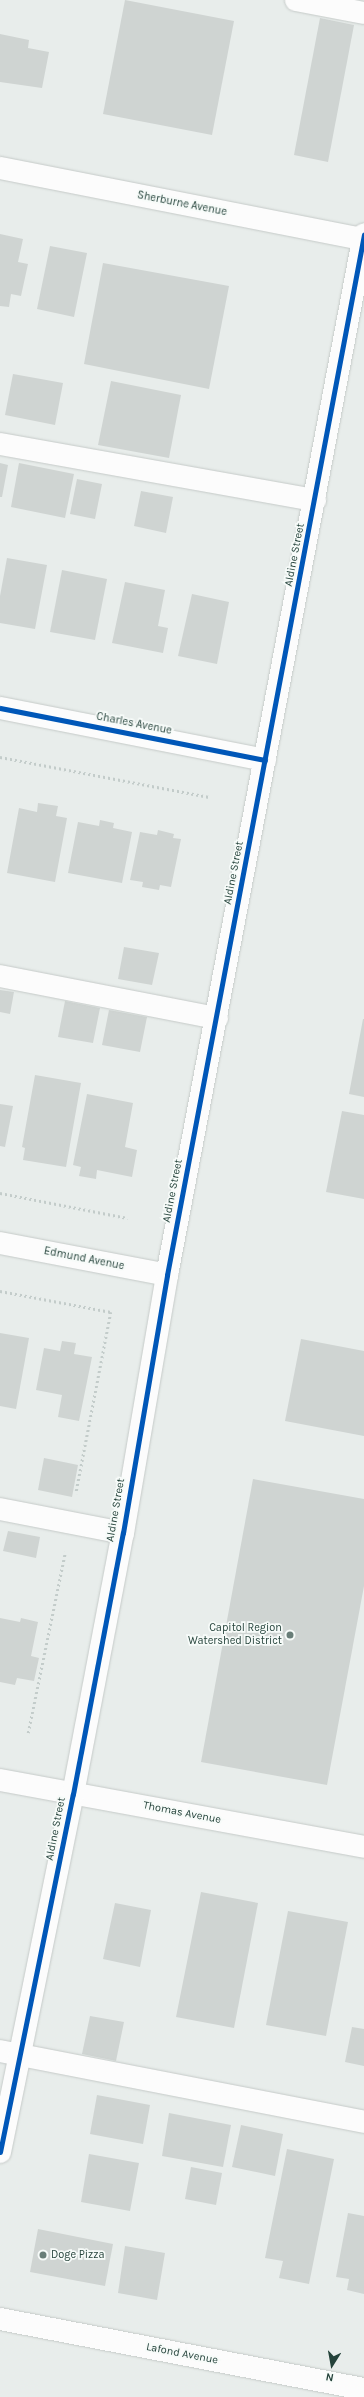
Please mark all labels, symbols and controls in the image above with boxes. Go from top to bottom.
street label: Sherburne Avenue [136,189,228,219]
street label: Aldine Street [282,522,308,588]
street label: Charles Avenue [95,710,173,738]
street label: Aldine Street [221,840,247,906]
street label: Aldine Street [160,1158,186,1224]
street label: Edmund Avenue [43,1245,125,1273]
street label: Aldine Street [104,1477,128,1543]
place label: Capitol Region Watershed District [188,1622,282,1648]
marker: Capitol Region Watershed District [285,1630,295,1640]
street label: Aldine Street [43,1796,69,1862]
street label: Thomas Avenue [142,1799,222,1827]
place label: Doge Pizza [51,2248,105,2262]
marker: Doge Pizza [38,2250,48,2260]
street label: Lafond Avenue [145,2341,219,2367]
north arrow [312,2345,352,2385]
text: N [325,2370,335,2384]

